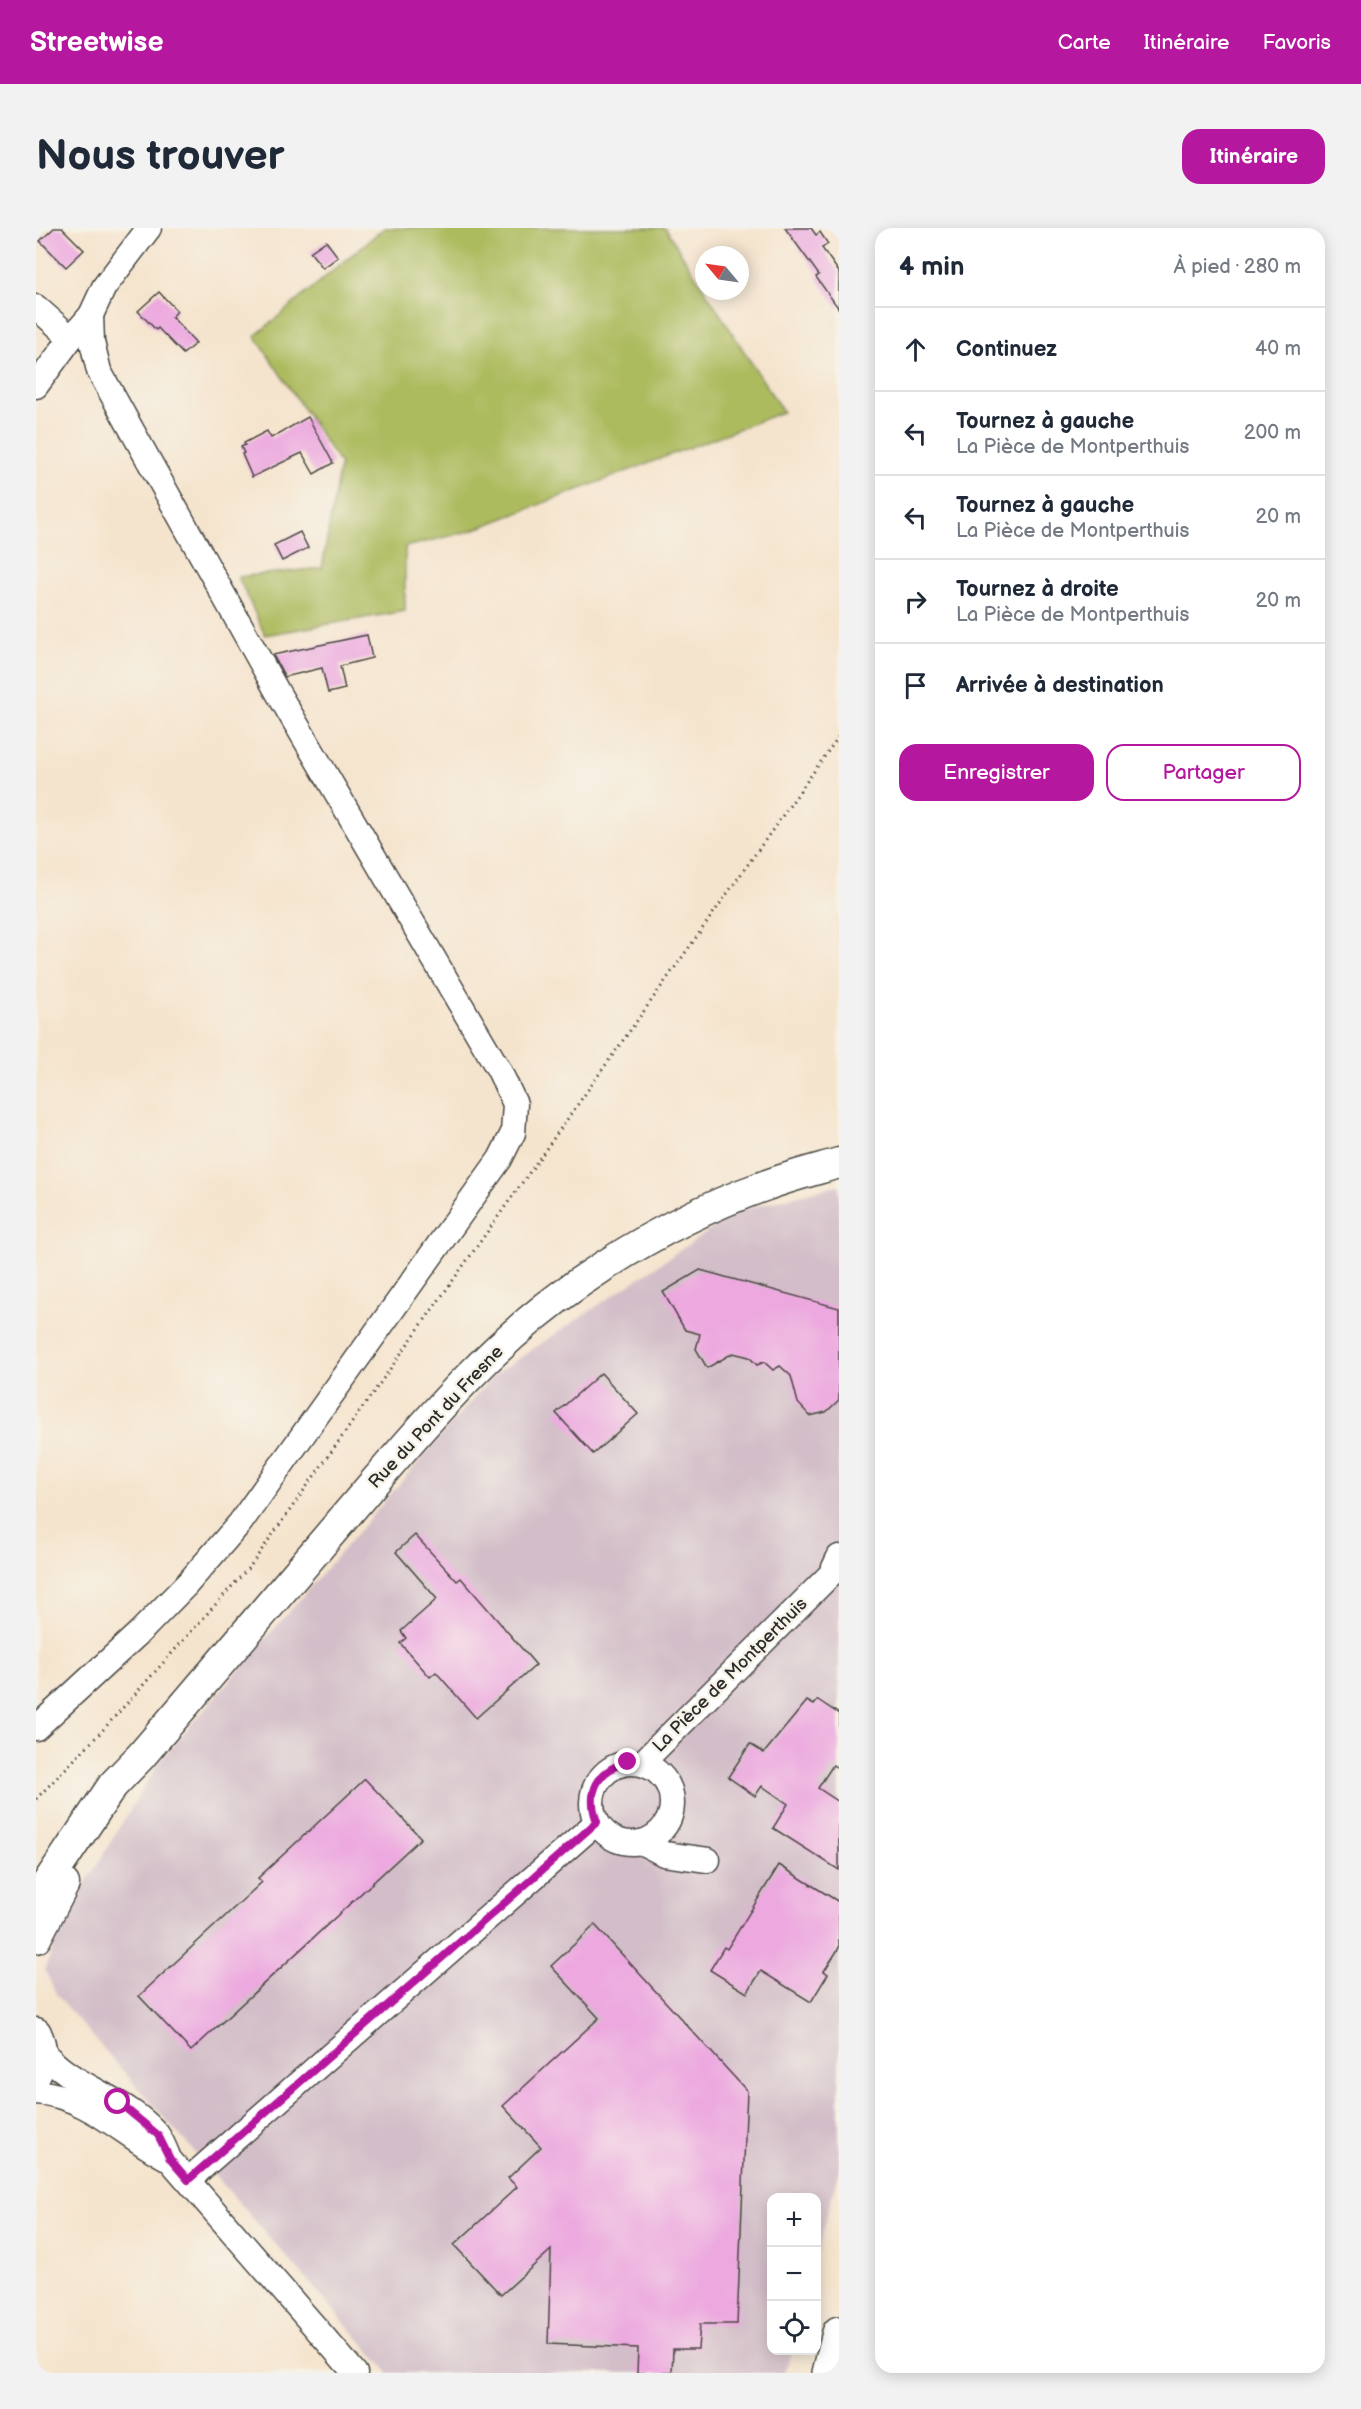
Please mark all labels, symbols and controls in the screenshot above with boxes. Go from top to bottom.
text: Streetwise [30,26,163,59]
text: Carte [1058,30,1111,55]
text: Itinéraire [1144,30,1230,55]
text: Favoris [1263,30,1331,55]
button: Itinéraire [1182,129,1325,184]
text: Nous trouver [36,131,284,182]
north arrow [695,246,749,300]
text: 4 min [899,252,964,283]
text: À pied · 280 m [1174,255,1301,279]
icon: ahead [899,333,932,366]
text: Continuez [956,336,1057,363]
text: 40 m [1255,337,1301,361]
text: Tournez à gauche [956,408,1134,435]
icon: left [899,417,932,450]
text: 200 m [1244,421,1301,445]
text: La Pièce de Montperthuis [956,435,1189,459]
text: Tournez à gauche [956,492,1134,519]
icon: left [899,501,932,534]
text: 20 m [1256,505,1301,529]
text: La Pièce de Montperthuis [956,519,1189,543]
text: Tournez à droite [956,576,1119,603]
icon: right [899,585,932,618]
text: 20 m [1256,589,1301,613]
text: La Pièce de Montperthuis [956,603,1189,627]
icon: arrive [899,669,932,702]
text: Arrivée à destination [956,672,1164,699]
button: Enregistrer [899,744,1094,801]
button: Partager [1106,744,1301,801]
street label: Rue du Pont du Fresne [364,1341,508,1493]
street label: La Pièce de Montperthuis [648,1593,812,1757]
route end [614,1748,640,1774]
route start [104,2088,130,2114]
map controls [767,2193,821,2355]
button: + [767,2193,821,2247]
button: − [767,2247,821,2301]
button: locate [767,2301,821,2355]

